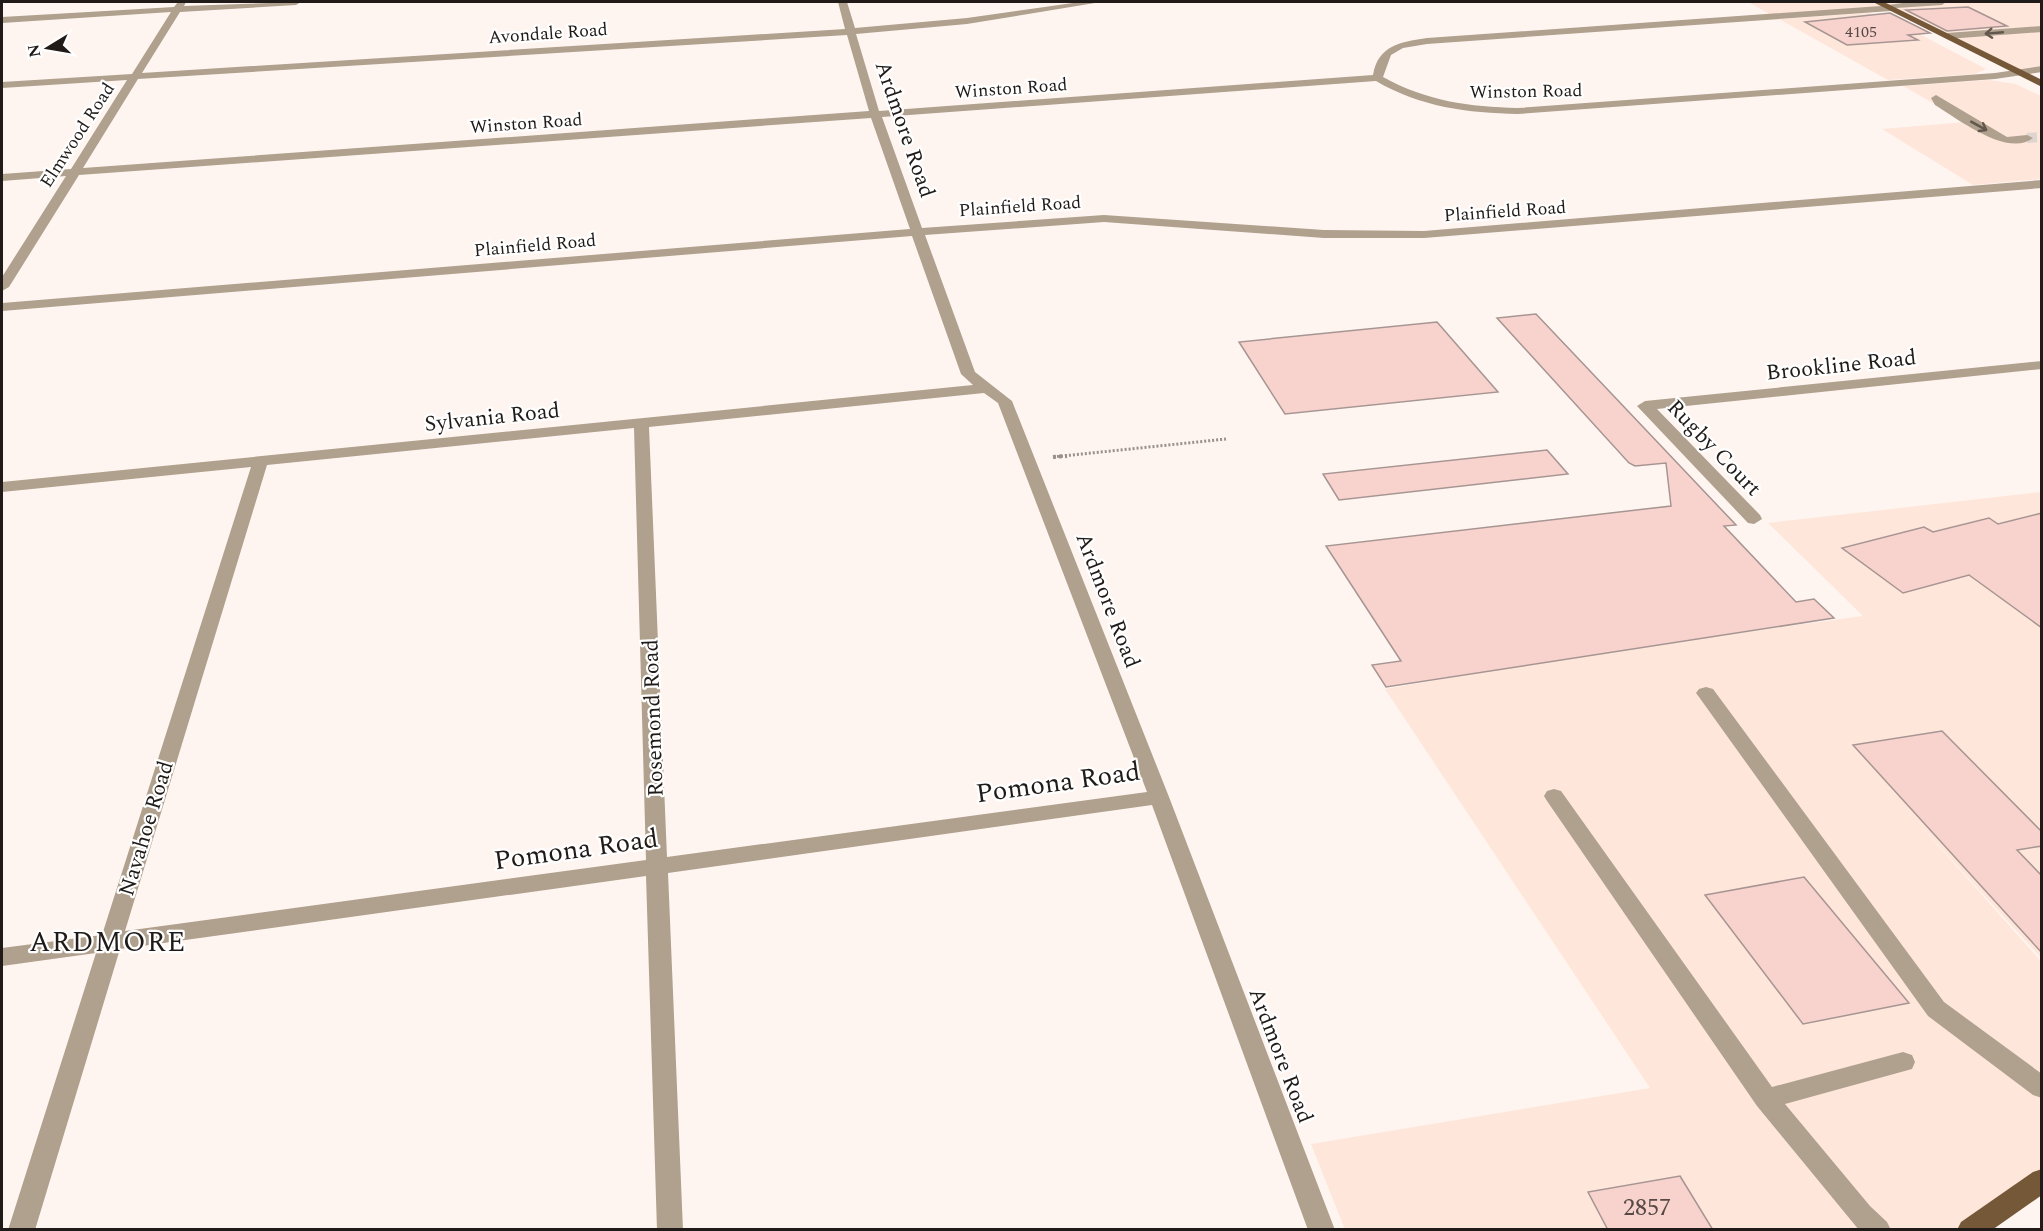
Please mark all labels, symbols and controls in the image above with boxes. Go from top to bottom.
street label: Avondale Road [488,16,609,51]
north arrow [18,18,78,78]
house number: 4105 [1845,20,1877,44]
one-way arrow [1985,28,2005,39]
text: N [21,42,47,59]
street label: Ardmore Road [866,57,943,202]
street label: Winston Road [954,71,1068,106]
street label: Elmwood Road [33,77,122,193]
street label: Winston Road [1469,77,1583,106]
street label: Winston Road [469,106,583,141]
one-way arrow [1970,120,1987,132]
street label: Plainfield Road [958,189,1082,224]
street label: Plainfield Road [1443,194,1567,229]
street label: Plainfield Road [473,227,597,264]
street label: Brookline Road [1764,341,1918,390]
street label: Rugby Court [1659,392,1769,504]
street label: Sylvania Road [423,394,561,441]
street label: Ardmore Road [1067,528,1149,673]
street label: Rosemond Road [634,639,673,797]
street label: Pomona Road [973,751,1143,815]
street label: Navahoe Road [110,757,183,900]
street label: Pomona Road [491,818,661,882]
district label: ARDMORE [29,921,187,964]
street label: Ardmore Road [1240,983,1322,1128]
house number: 2857 [1623,1190,1671,1226]

